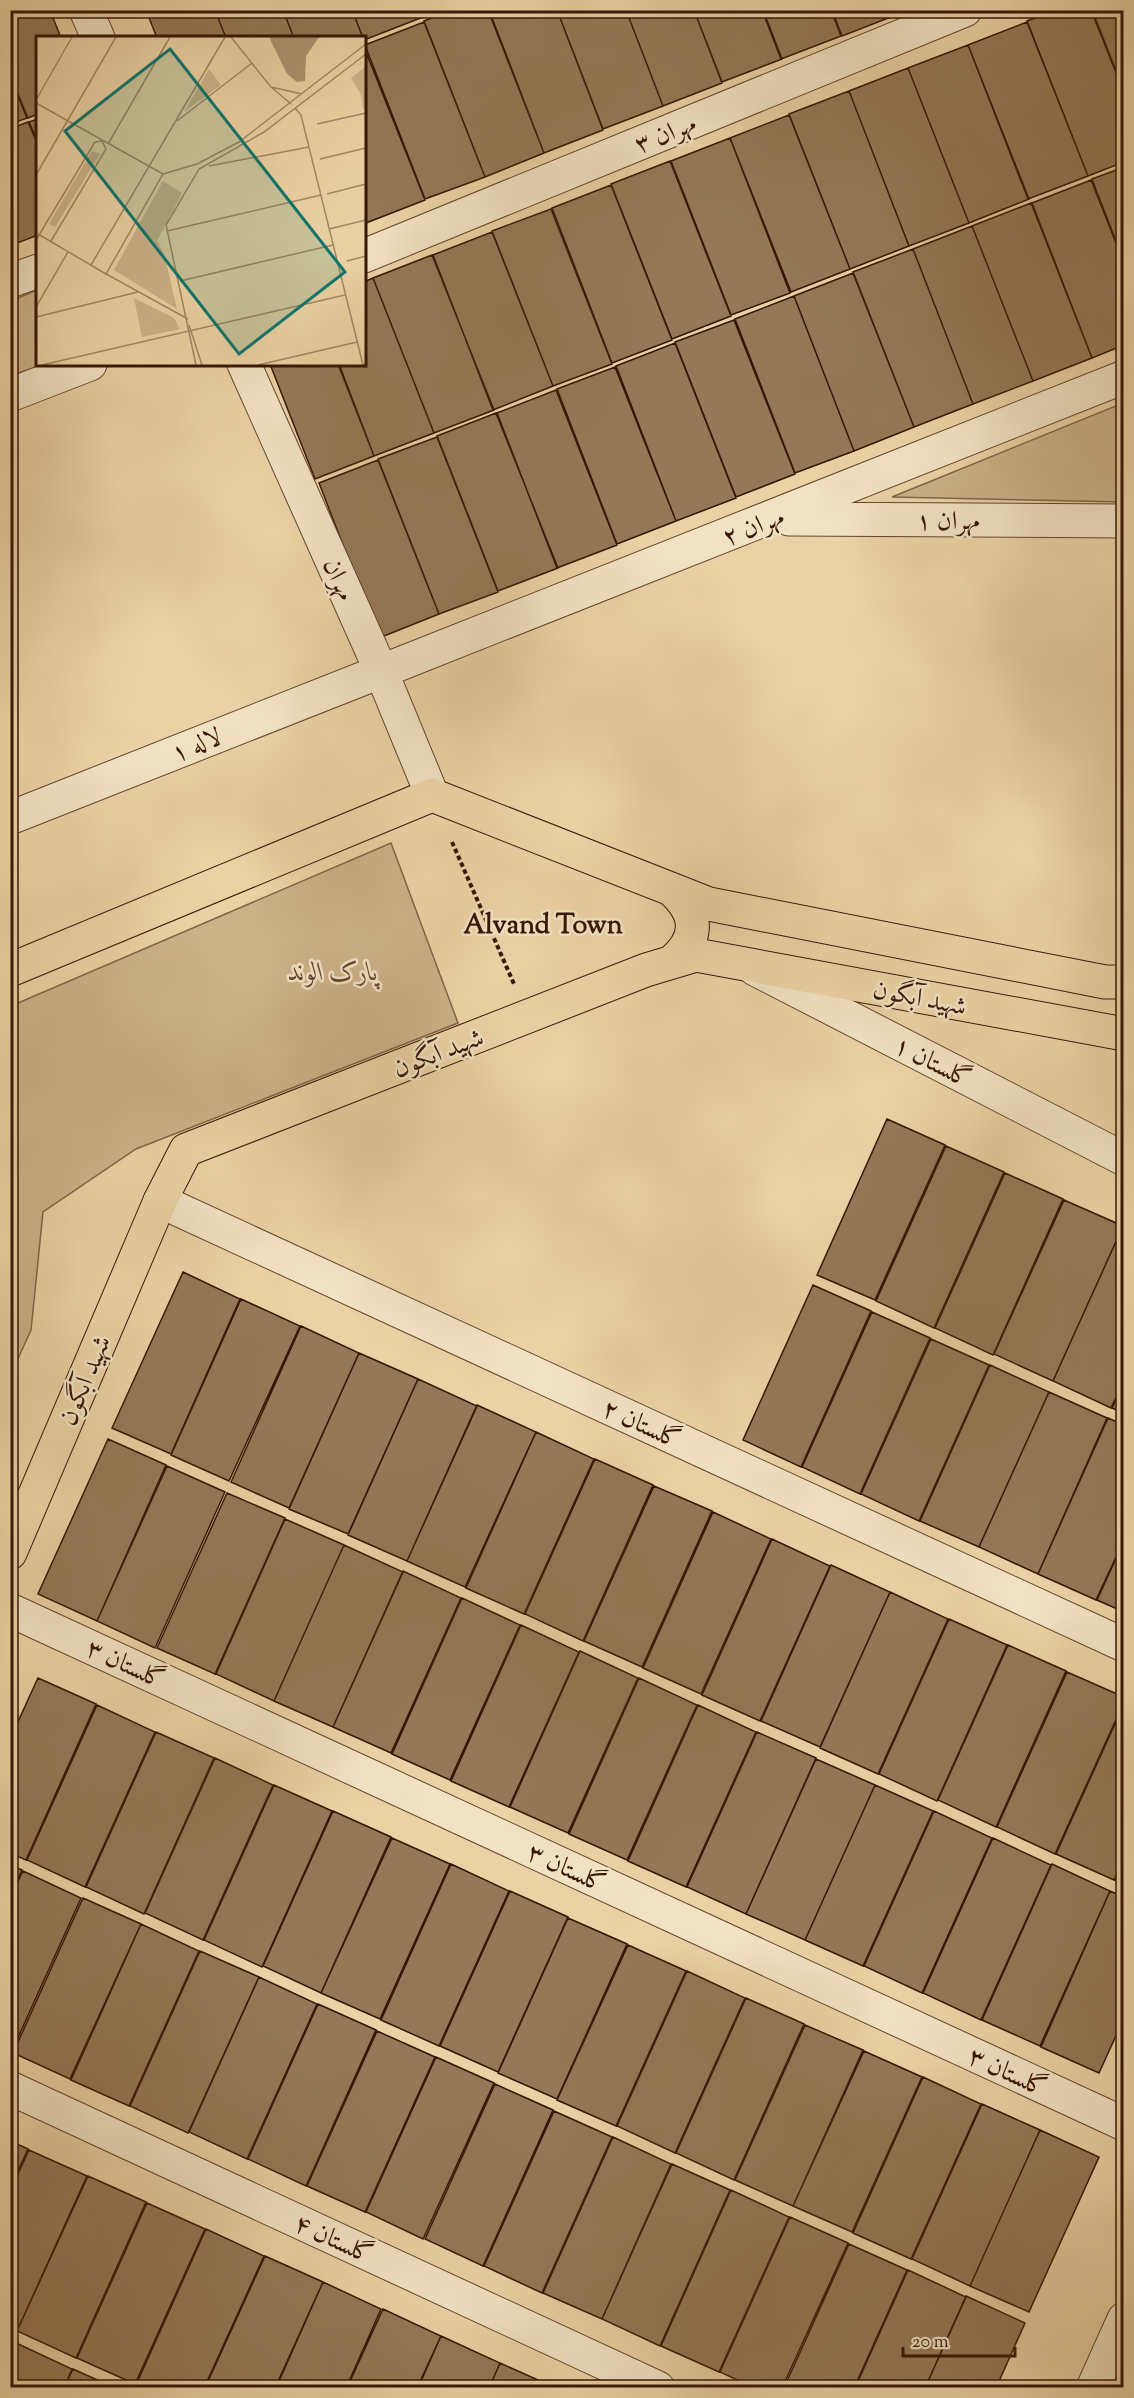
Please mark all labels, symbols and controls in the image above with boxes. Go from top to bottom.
inset map [36,36,366,366]
street label: مهران ۳ [629,106,703,164]
street label: مهران ۲ [717,500,790,557]
street label: ۱ مهران [916,504,980,541]
street label: مهران [312,553,363,607]
street label: لاله ۱ [166,719,228,773]
district label: Alvand Town [463,907,623,946]
park label: پارک الوند [288,955,380,992]
street label: شهید آبگون [869,972,970,1027]
street label: شهید آبگون [388,1020,490,1089]
street label: گلستان ۱ [887,1028,977,1099]
street label: شهید آبگون [51,1330,122,1432]
street label: گلستان ۲ [596,1391,686,1460]
street label: گلستان ۳ [80,1631,170,1700]
street label: گلستان ۳ [521,1835,611,1904]
street label: گلستان ۳ [962,2039,1052,2108]
street label: گلستان ۴ [288,2206,378,2275]
scale bar [903,2320,1016,2358]
text: 20 m [912,2330,949,2356]

